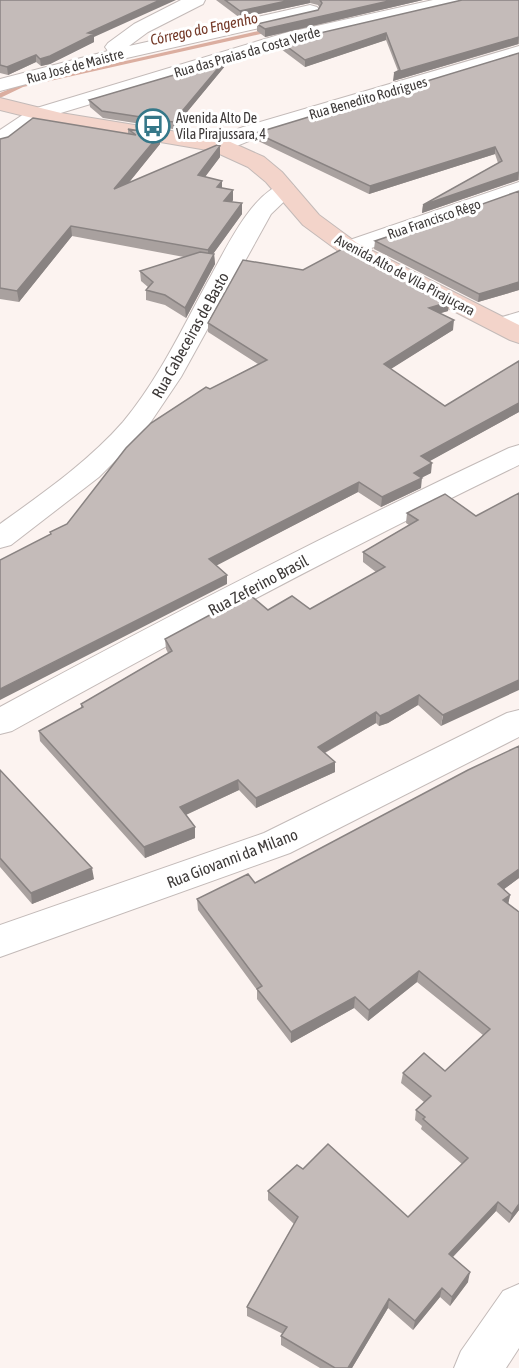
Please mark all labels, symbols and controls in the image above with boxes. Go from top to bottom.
water label: Córrego do Engenho [149,9,259,48]
street label: Rua das Praias da Costa Verde [172,23,322,81]
street label: Rua José de Maistre [25,45,125,87]
street label: Rua Benedito Rodrigues [307,73,429,123]
bus stop icon: Avenida Alto De Vila Pirajussara, 4 [135,108,171,144]
place label: Avenida Alto De Vila Pirajussara, 4 [176,110,267,142]
street label: Rua Francisco Rêgo [385,196,483,242]
street label: Avenida Alto de Vila Pirajuçara [332,231,478,319]
street label: Rua Cabeceiras de Basto [148,269,232,401]
street label: Rua Zeferino Brasil [205,551,312,619]
street label: Rua Giovanni da Milano [164,825,300,891]

